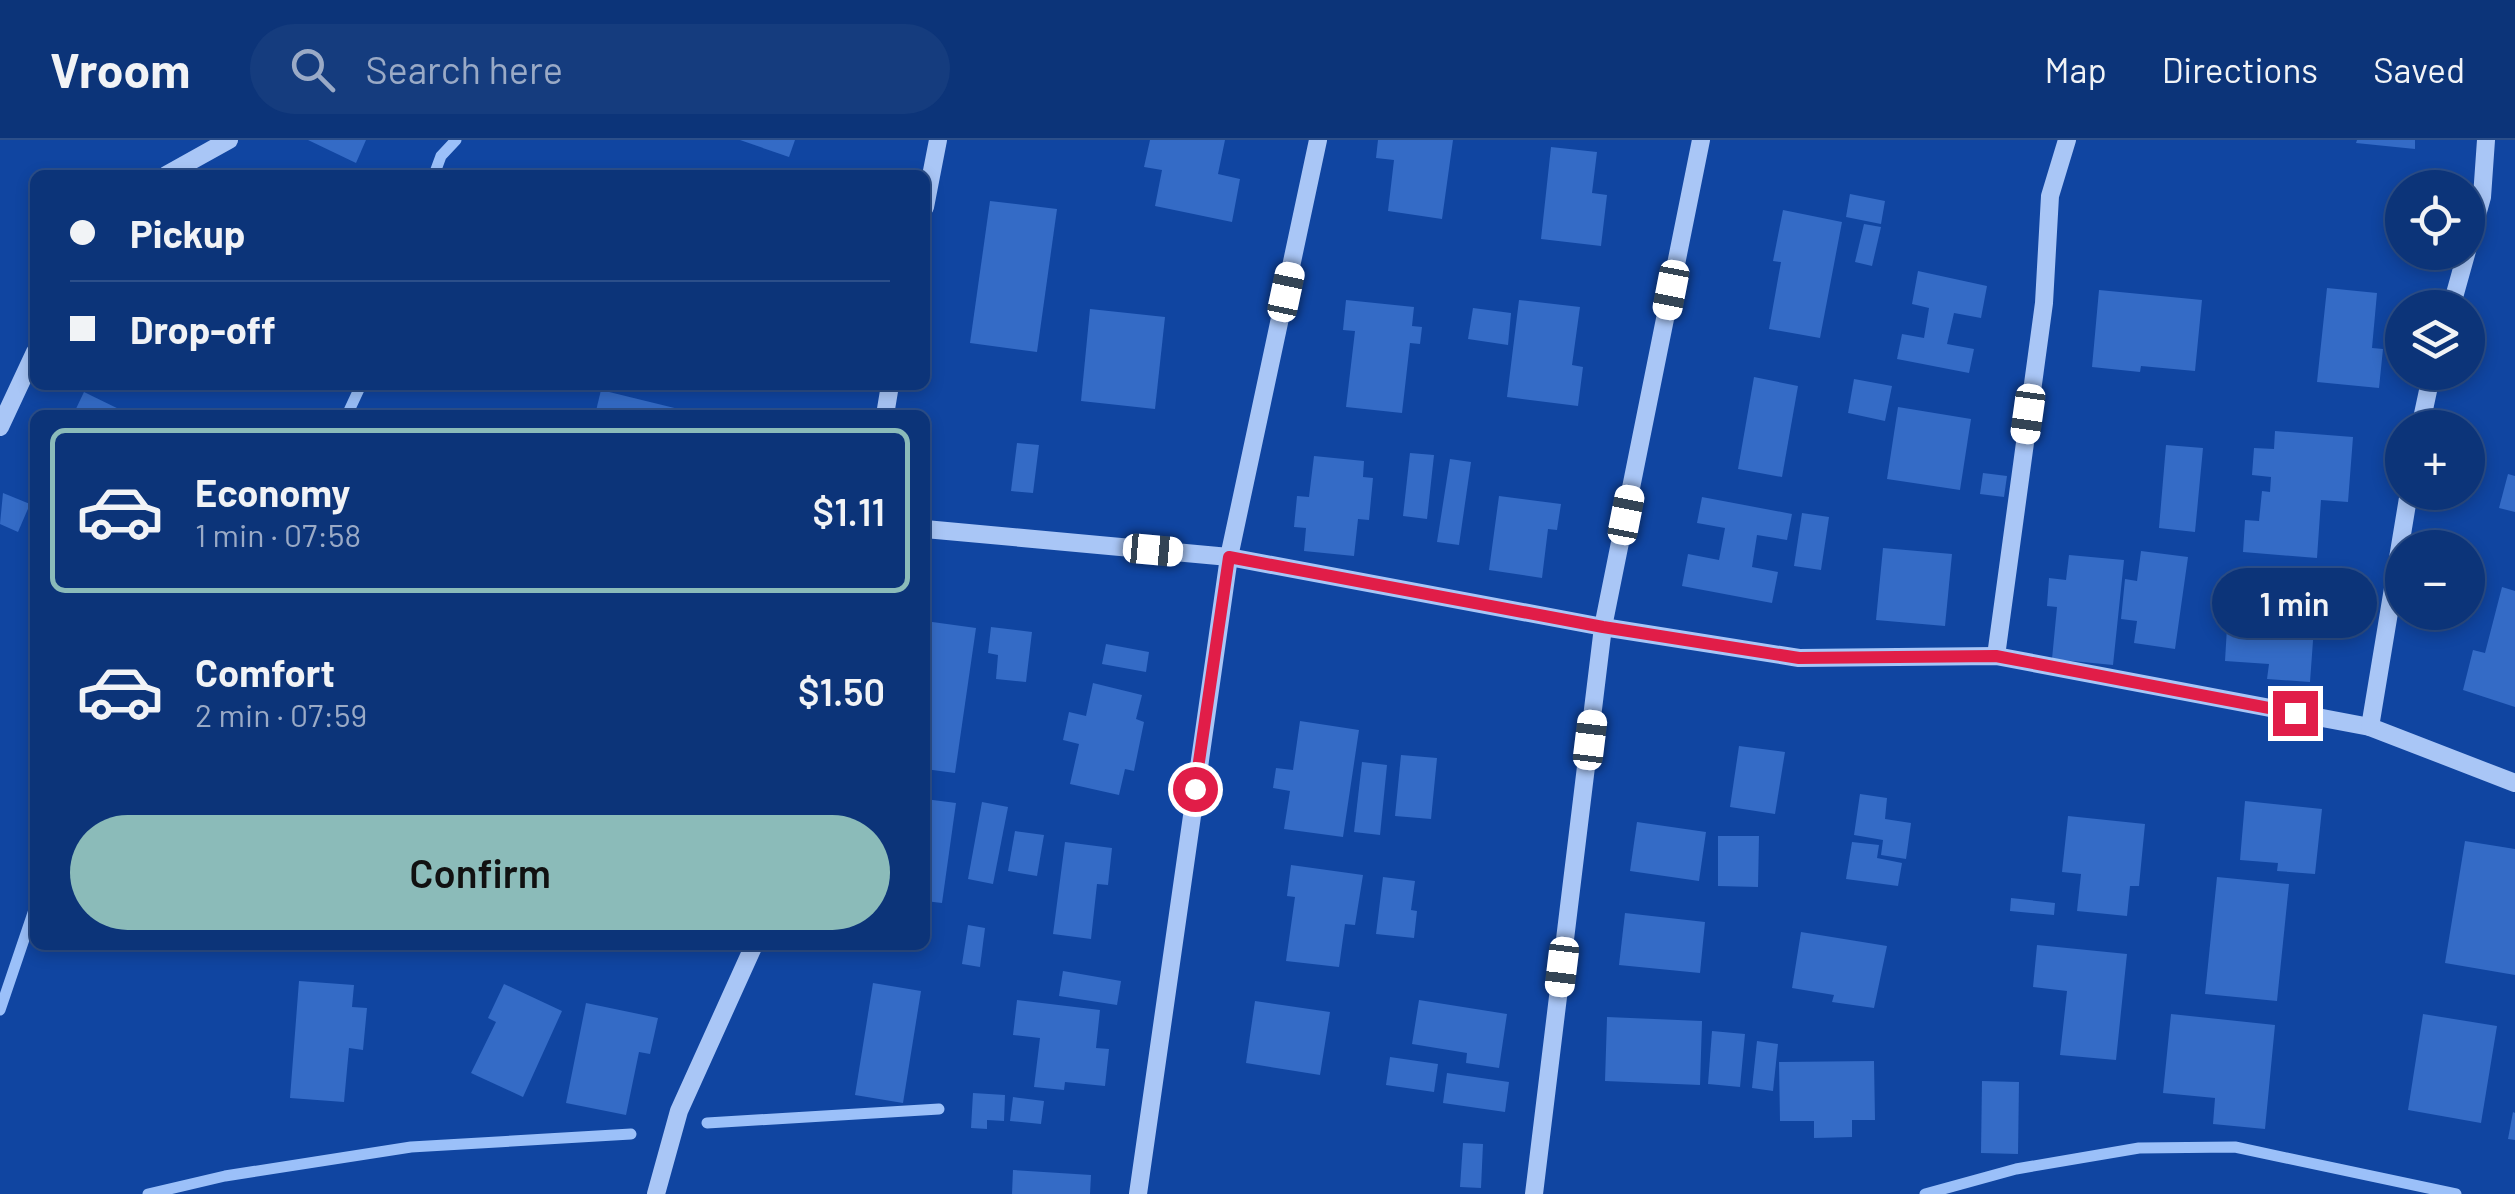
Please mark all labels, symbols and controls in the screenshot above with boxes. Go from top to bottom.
search box [250,24,950,114]
text: Vroom [50,40,190,98]
icon: search [285,42,340,97]
text: Search here [365,46,563,92]
text: Map [2045,48,2107,90]
text: Directions [2162,48,2318,90]
text: Saved [2373,48,2465,90]
map controls [2385,170,2485,630]
button: locate [2385,170,2485,270]
text: Pickup [130,210,245,256]
car [1651,258,1691,322]
car [1265,260,1307,324]
button: layers [2385,290,2485,390]
text: Drop-off [130,306,276,352]
car [2009,382,2047,446]
button: + [2385,410,2485,510]
icon: car [75,466,165,556]
text: Economy [195,469,350,515]
car [1606,483,1646,547]
text: $1.11 [813,488,885,534]
text: 1 min · 07:58 [195,515,361,553]
button: − [2385,530,2485,630]
car [1122,532,1184,568]
callout: 1 min [2212,568,2378,638]
text: 1 min [2260,584,2329,622]
icon: car [75,646,165,736]
text: Comfort [195,649,335,695]
text: $1.50 [798,668,885,714]
route end [2273,691,2318,736]
text: 2 min · 07:59 [195,695,367,733]
car [1571,708,1609,772]
route start [1173,767,1218,812]
button: Confirm [70,815,890,930]
car [1543,935,1581,999]

